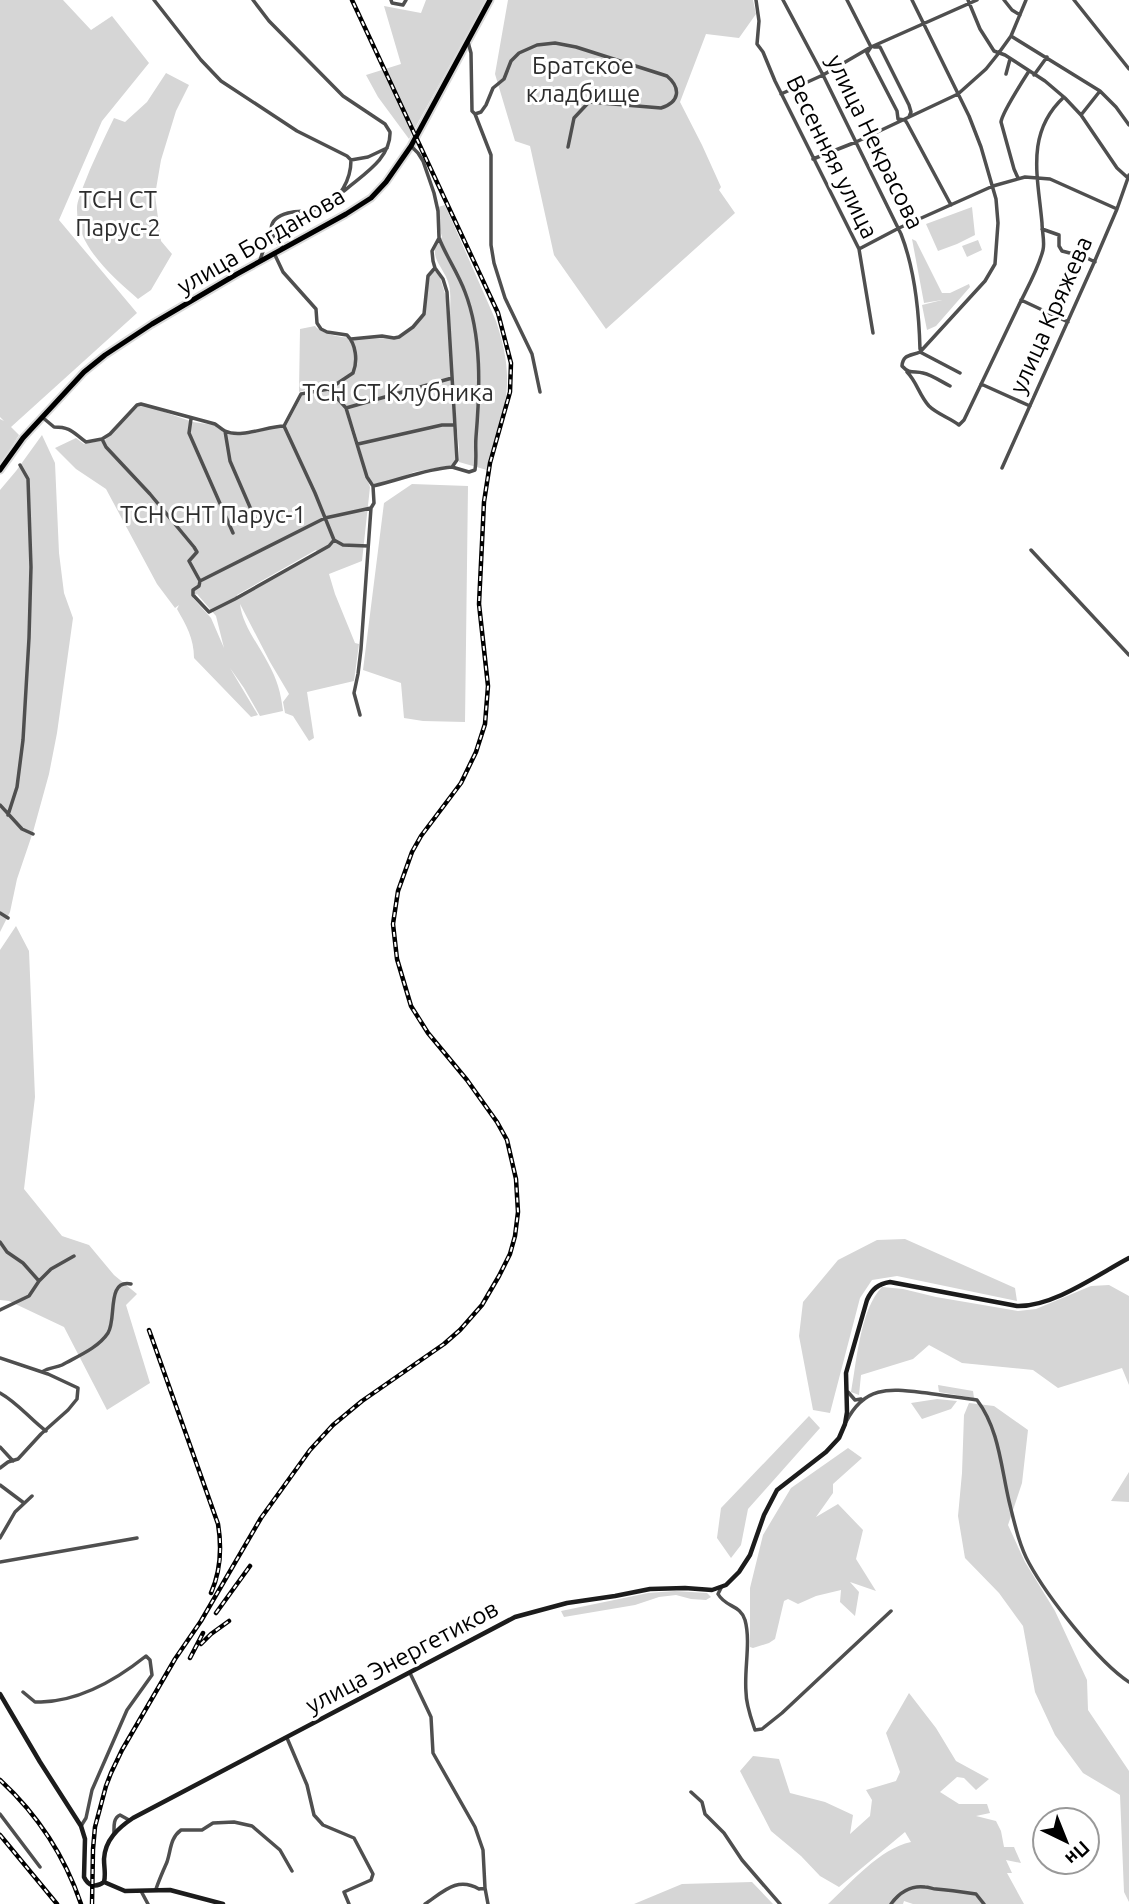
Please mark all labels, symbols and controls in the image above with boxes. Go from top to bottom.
street label: улица Некрасова [822,50,929,233]
park label: Братское кладбище [526,52,640,107]
street label: Весенняя улица [781,71,884,243]
street label: улица Богданова [172,182,349,299]
park label: ТСН СТ Парус-2 [75,186,161,241]
street label: улица Кряжева [1004,232,1097,397]
park label: ТСН СТ Клубника [302,379,494,406]
park label: ТСН СНТ Парус-1 [120,501,306,528]
street label: улица Энергетиков [301,1594,503,1719]
north arrow [1031,1806,1101,1876]
text: Пн [1061,1837,1094,1870]

